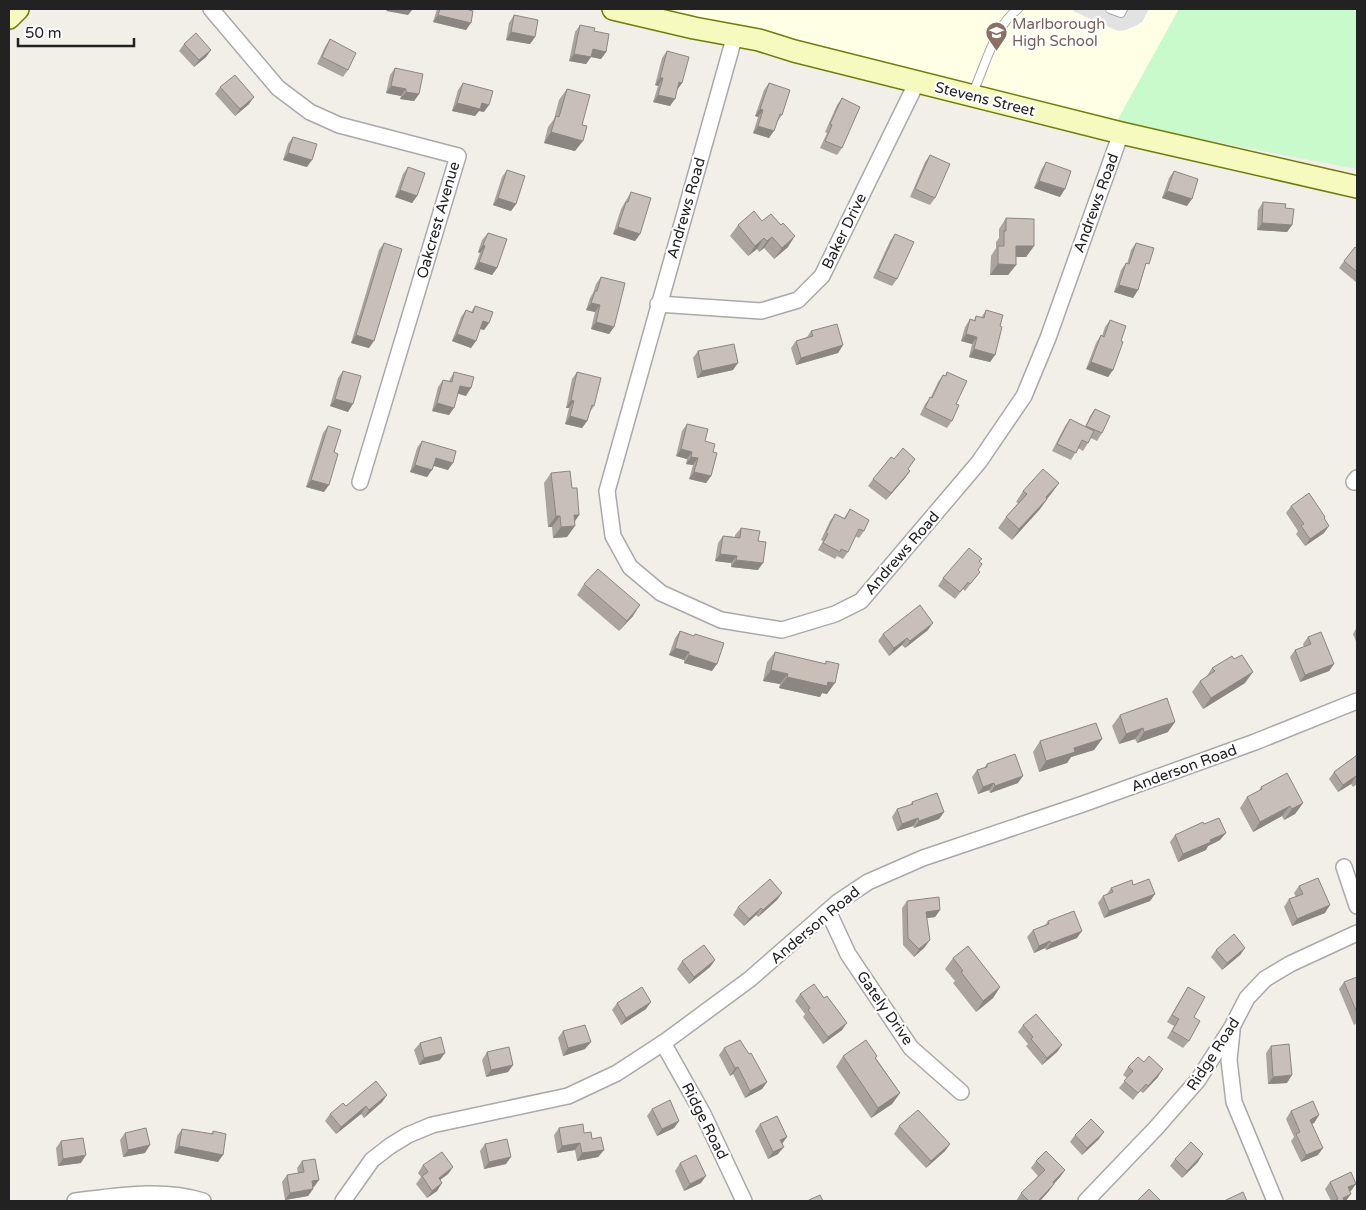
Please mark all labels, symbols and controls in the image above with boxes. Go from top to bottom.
scale bar [18,15,134,47]
place label: Marlborough High School [1012,15,1105,50]
school or university icon: Marlborough High School [984,21,1008,52]
text: 50 m [25,24,62,42]
street label: Stevens Street [933,78,1037,120]
street label: Andrews Road [1070,151,1122,255]
street label: Andrews Road [663,155,709,261]
street label: Oakcrest Avenue [413,159,463,281]
street label: Baker Drive [818,190,870,272]
street label: Andrews Road [861,508,943,598]
street label: Anderson Road [1129,741,1239,795]
street label: Anderson Road [767,882,863,968]
street label: Gately Drive [853,967,917,1049]
street label: Ridge Road [1183,1014,1243,1094]
street label: Ridge Road [678,1080,732,1162]

